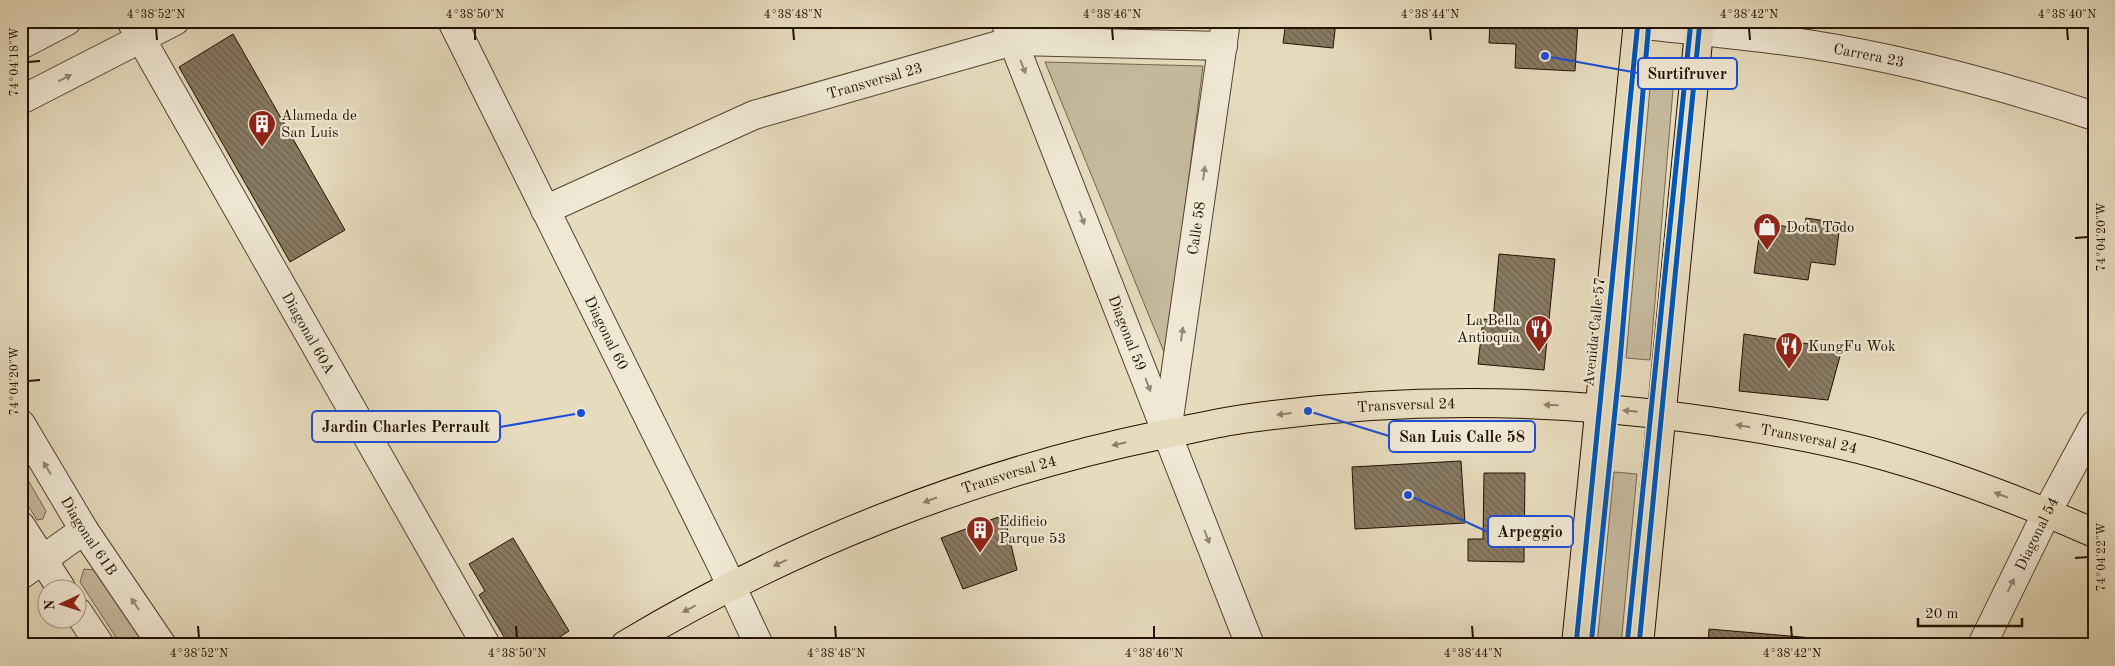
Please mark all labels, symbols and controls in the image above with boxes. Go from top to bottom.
text: 4°38'52"N [127,8,185,21]
text: 4°38'50"N [446,8,504,21]
text: 4°38'48"N [764,9,822,21]
text: 4°38'46"N [1083,9,1141,21]
text: 4°38'44"N [1401,9,1459,21]
text: 4°38'42"N [1720,9,1778,21]
text: 4°38'40"N [2038,9,2096,21]
text: 74°04'18"W [9,27,21,97]
street label: Carrera 23 [1832,42,1905,71]
callout: Surtifruver [1638,58,1737,89]
one-way arrow [1020,59,1027,74]
street label: Transversal 23 [825,61,925,103]
text: Surtifruver [1647,67,1727,83]
one-way arrow [57,74,72,82]
building icon: Alameda de San Luis [247,109,277,148]
place label: Alameda de San Luis [281,109,357,141]
one-way arrow [1201,164,1209,180]
street label: Calle 58 [1186,200,1209,256]
text: 74°04'20"W [2096,202,2108,272]
one-way arrow [1079,211,1087,225]
shop icon: Dota Todo [1752,212,1782,251]
place label: Dota Todo [1786,221,1854,236]
street label: Avenida Calle 57 [1582,277,1609,388]
street label: Diagonal 60A [278,290,337,378]
street label: Diagonal 59 [1104,293,1148,373]
street label: Diagonal 60 [581,294,630,373]
place label: La Bella Antioquia [1457,314,1521,346]
restaurant icon: La Bella Antioquia [1524,314,1554,353]
one-way arrow [1178,325,1186,341]
restaurant icon: KungFu Wok [1774,331,1804,370]
place label: KungFu Wok [1808,340,1896,355]
text: 74°04'20"W [9,346,21,416]
one-way arrow [1145,378,1152,393]
street label: Transversal 24 [1357,397,1456,416]
one-way arrow [1542,401,1558,409]
one-way arrow [1622,407,1638,415]
one-way arrow [1275,410,1291,418]
callout: Jardin Charles Perrault [312,411,500,442]
text: Jardin Charles Perrault [322,420,490,436]
callout: San Luis Calle 58 [1389,421,1535,452]
one-way arrow [1735,422,1751,430]
street label: Transversal 24 [1759,423,1859,457]
text: San Luis Calle 58 [1399,430,1525,446]
one-way arrow [1112,440,1127,448]
street label: Transversal 24 [960,454,1058,498]
one-way arrow [43,461,52,474]
one-way arrow [1994,491,2009,498]
street label: Diagonal 61B [57,495,119,579]
street label: Diagonal 54 [2014,495,2062,573]
one-way arrow [922,496,937,504]
building icon: Edificio Parque 53 [965,515,995,554]
place label: Edificio Parque 53 [999,515,1066,547]
callout: Arpeggio [1488,516,1573,547]
text: 74°04'22"W [2096,522,2108,592]
text: Arpeggio [1497,525,1563,541]
one-way arrow [1203,530,1211,545]
one-way arrow [773,558,788,567]
north arrow [38,578,88,628]
one-way arrow [2007,578,2015,593]
scale bar [1918,596,2021,628]
one-way arrow [130,598,140,611]
text: N [43,599,57,611]
one-way arrow [682,604,695,613]
text: 20 m [1925,607,1959,622]
text: 4°38'52"N [170,647,228,660]
text: 4°38'50"N [488,647,546,660]
text: 4°38'48"N [807,648,865,660]
text: 4°38'46"N [1125,648,1183,660]
text: 4°38'44"N [1444,648,1502,660]
text: 4°38'42"N [1763,648,1821,660]

